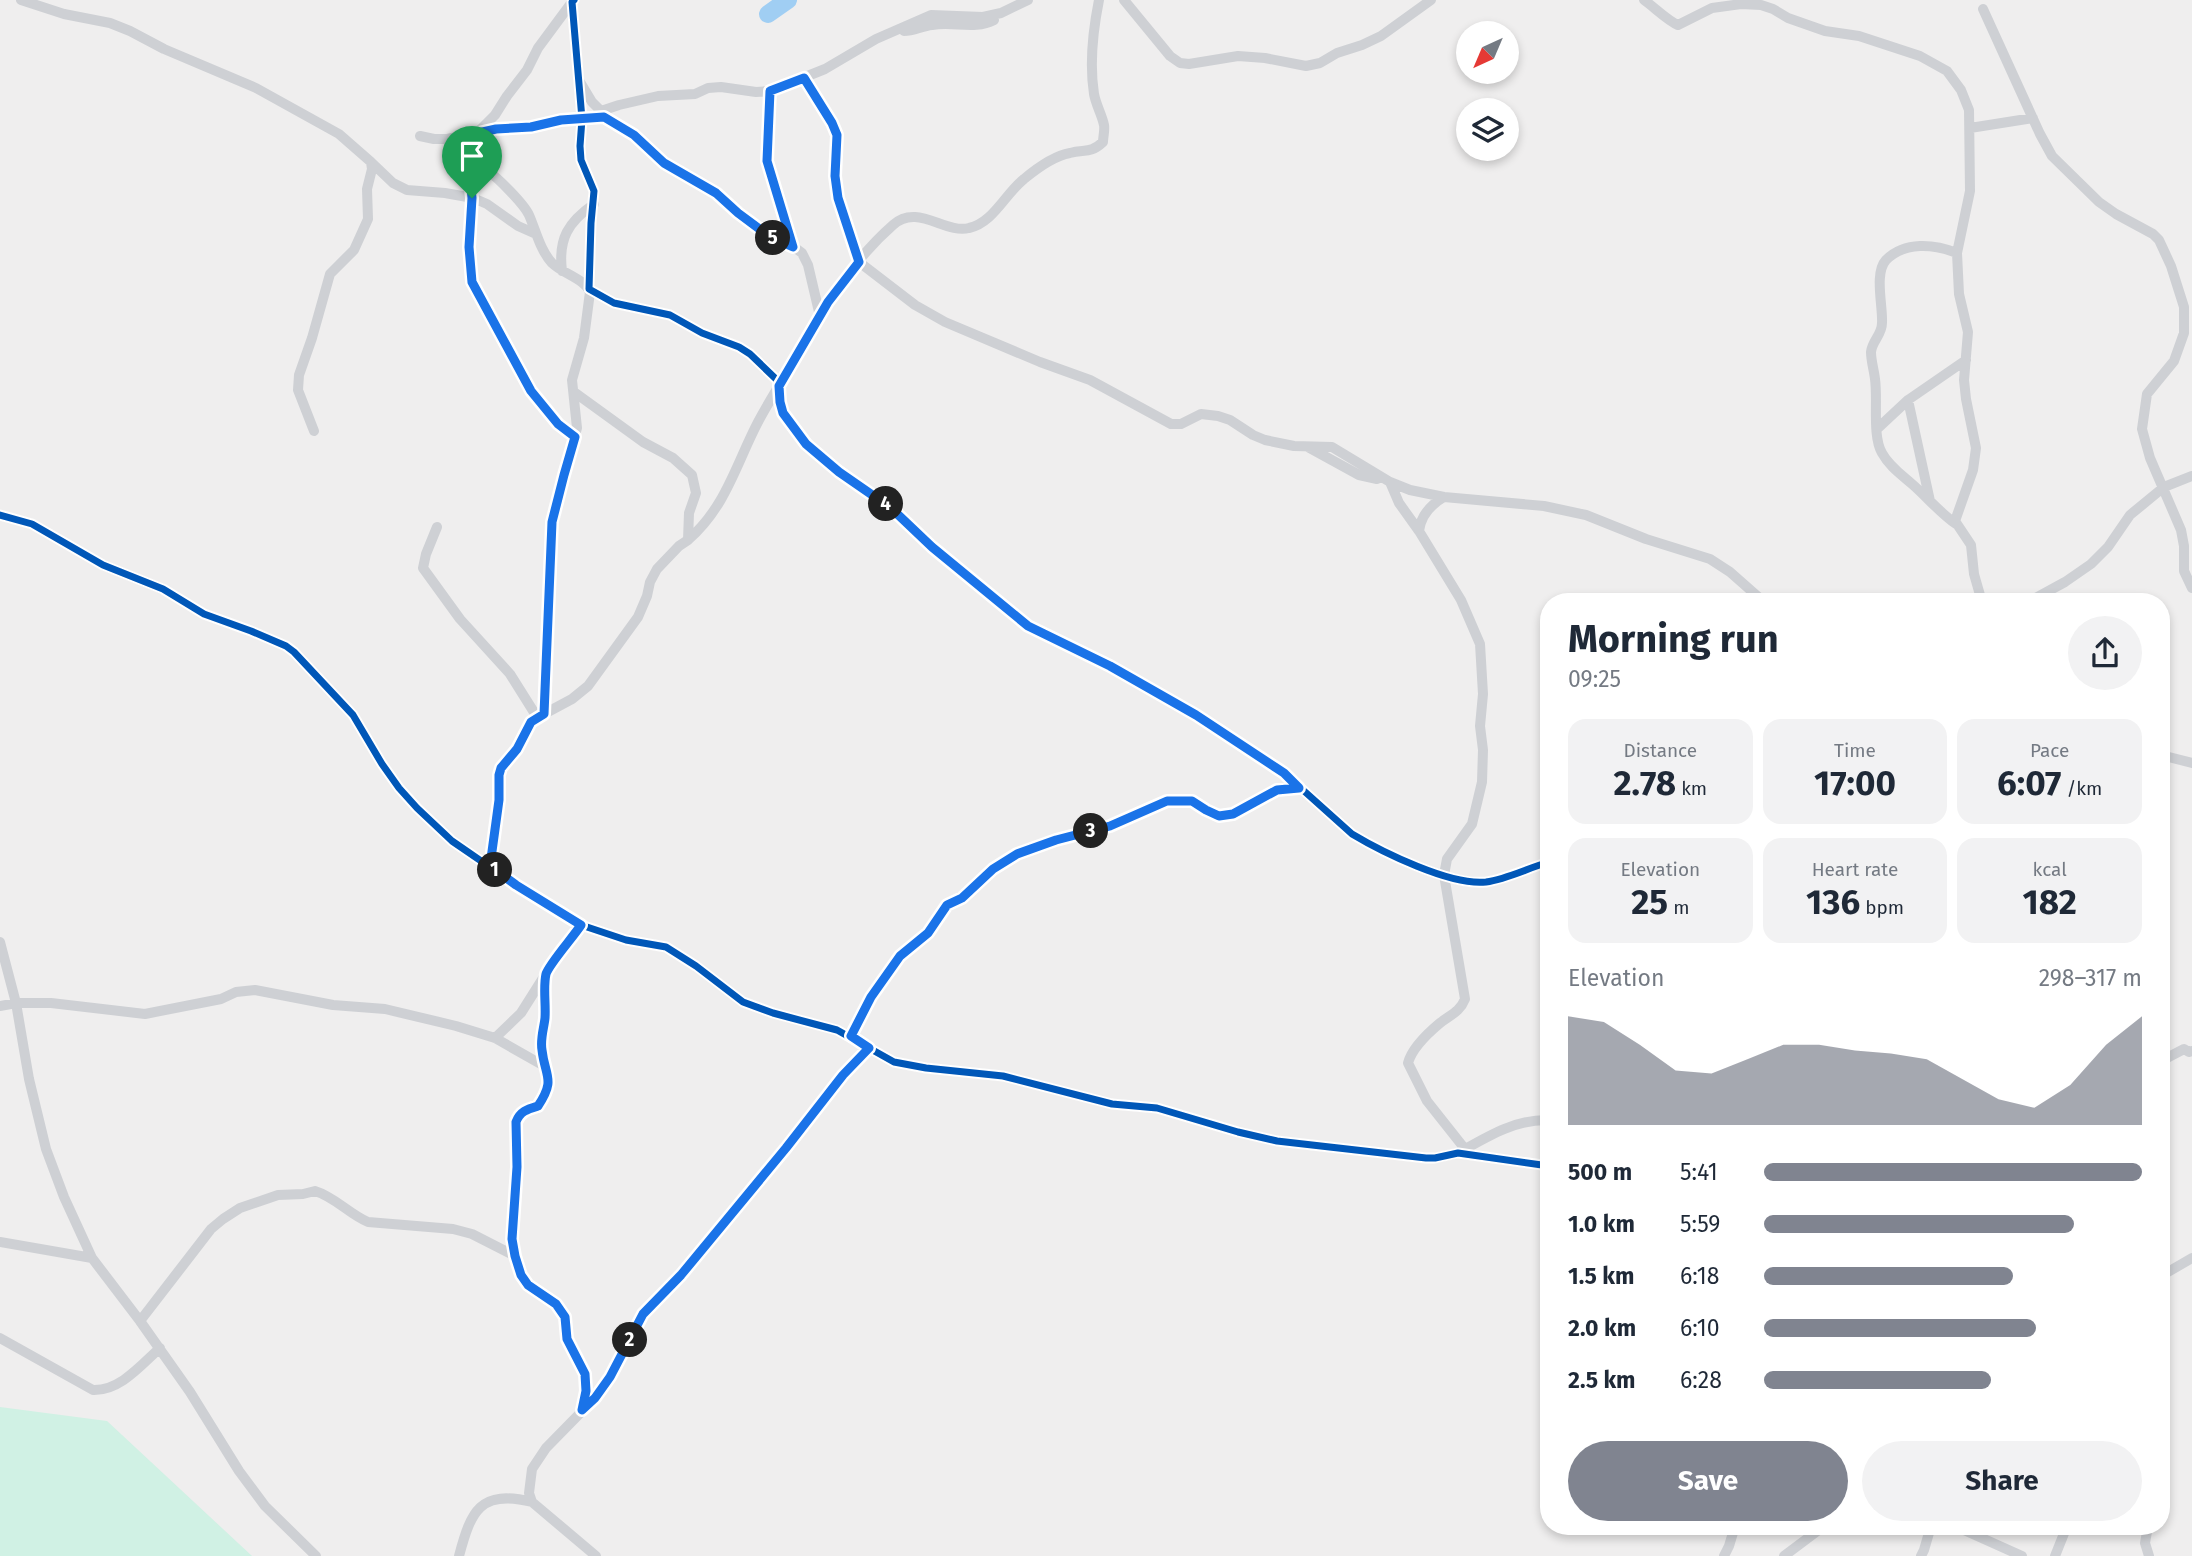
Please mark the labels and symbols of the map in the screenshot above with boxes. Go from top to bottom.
north arrow [1456,21,1519,84]
pin [442,126,502,198]
pin: 5 [756,220,790,256]
pin: 4 [868,486,903,522]
pin: 3 [1074,814,1108,848]
pin: 1 [477,852,512,888]
pin: 2 [612,1322,648,1358]

